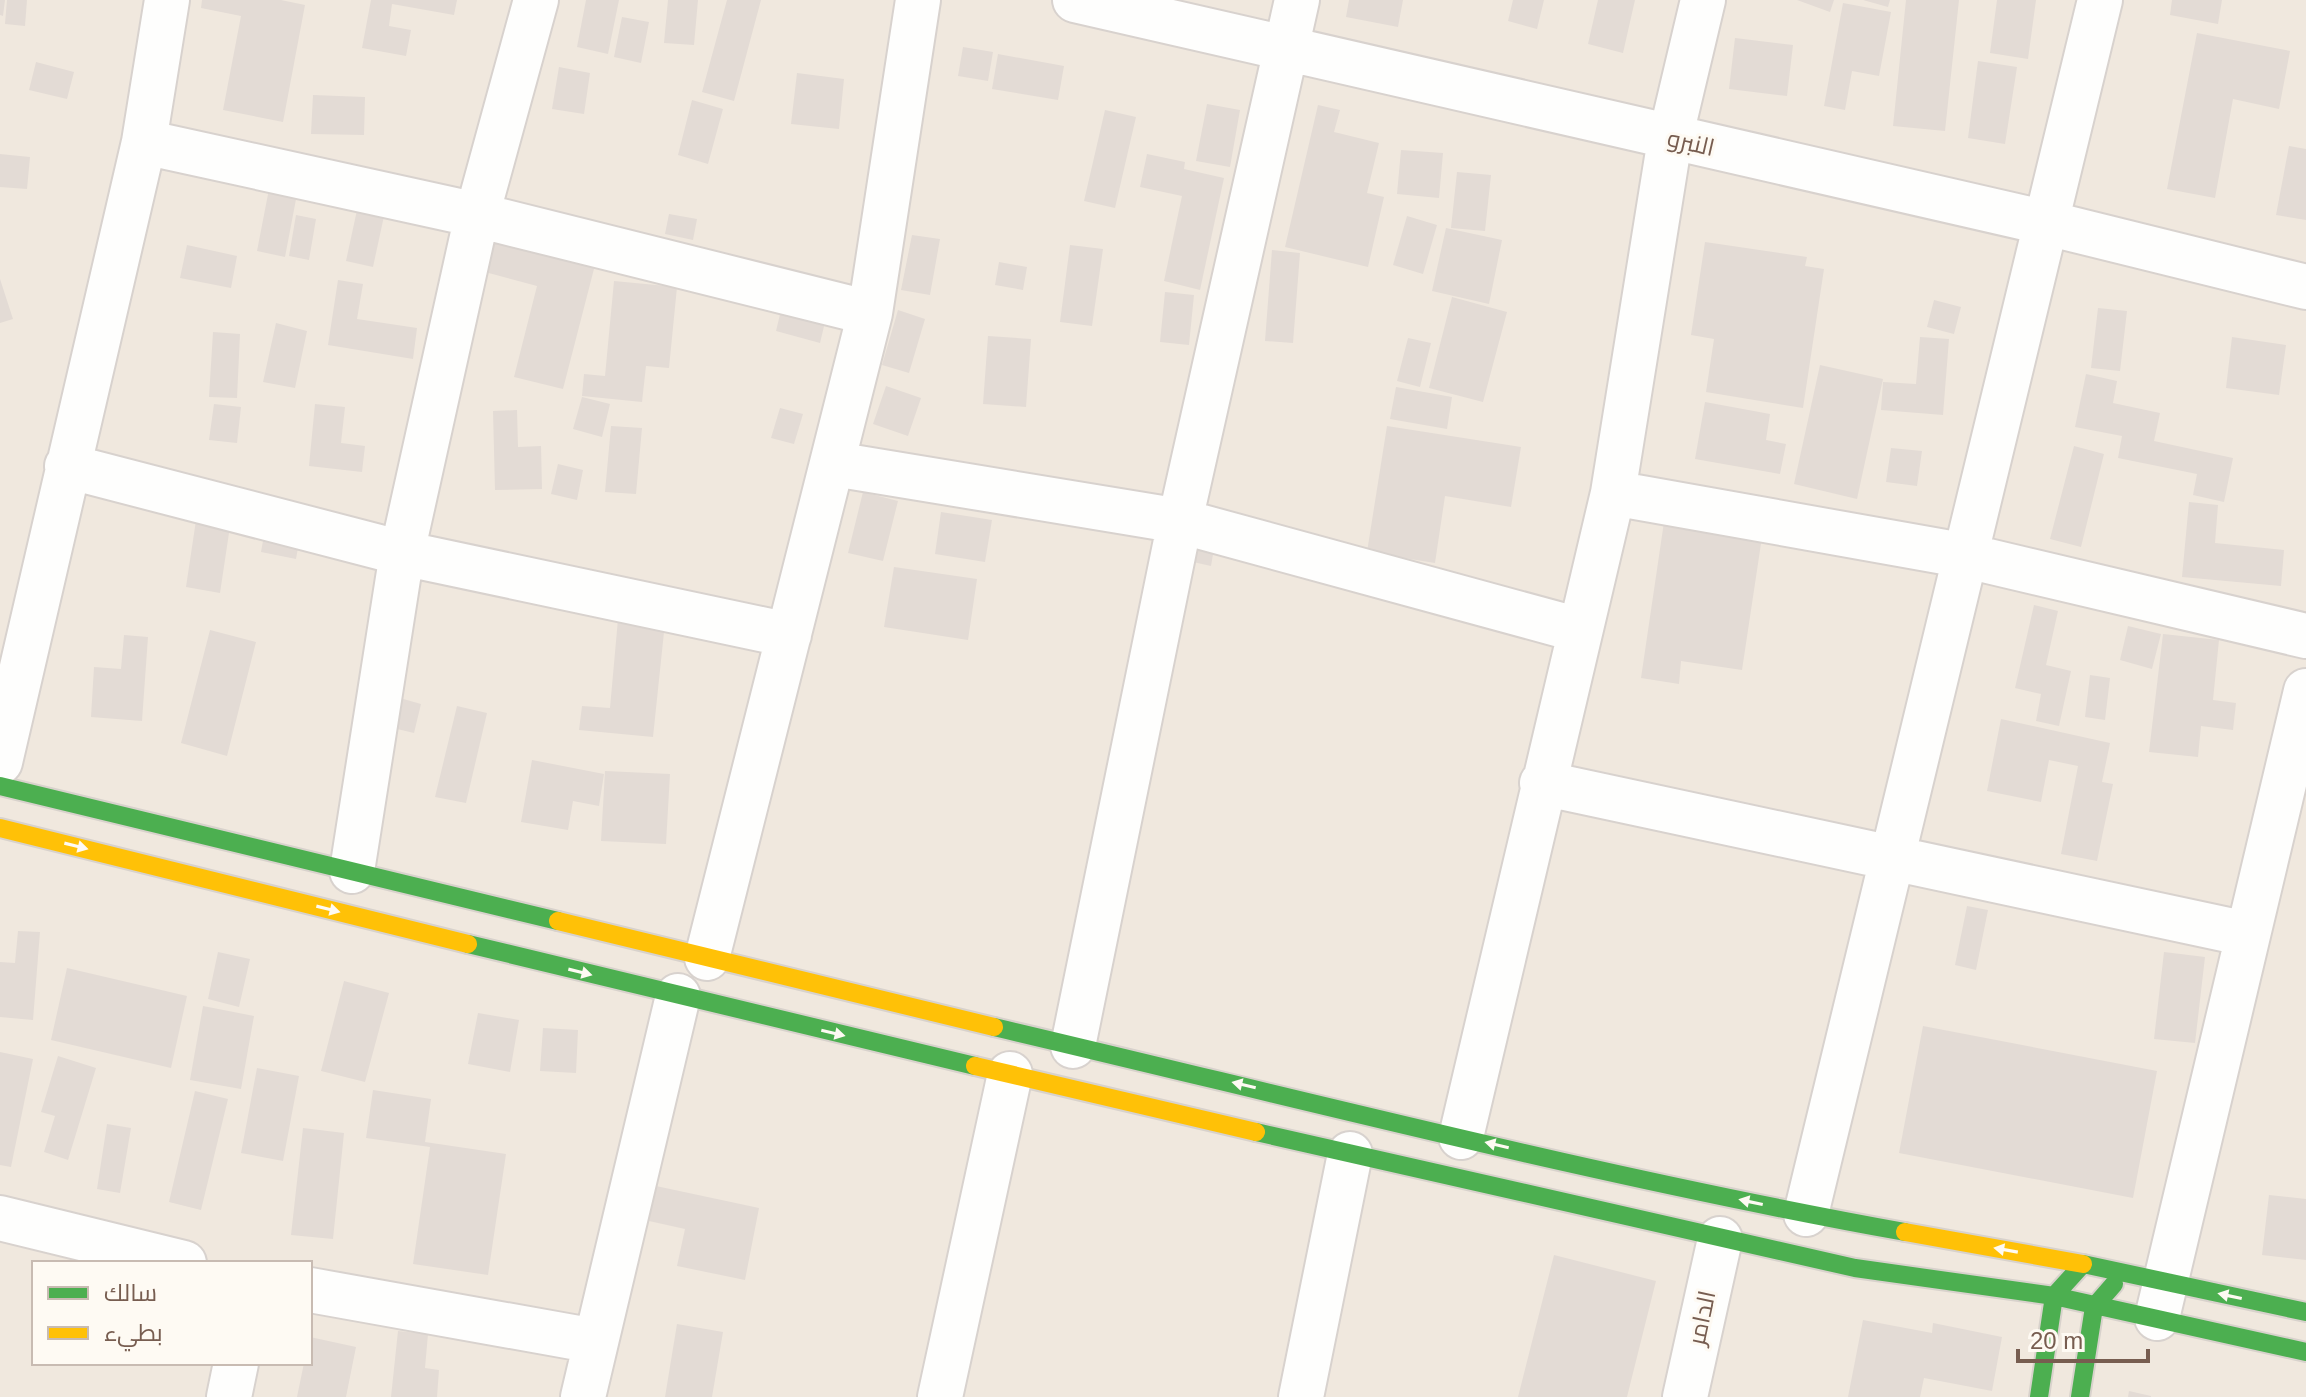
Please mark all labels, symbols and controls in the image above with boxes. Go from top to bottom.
street label: النبرو [1665,124,1717,161]
one-way arrow [63,841,88,853]
one-way arrow [316,903,341,915]
one-way arrow [568,966,593,978]
one-way arrow [821,1027,846,1040]
one-way arrow [1231,1078,1256,1090]
one-way arrow [1484,1138,1509,1151]
one-way arrow [1738,1195,1763,1208]
one-way arrow [1993,1244,2018,1256]
legend [32,1261,312,1365]
text: سالك [104,1279,157,1306]
street label: الدامر [1682,1288,1720,1350]
one-way arrow [2217,1289,2242,1301]
scale bar [2018,1313,2148,1363]
text: بطيء [104,1319,163,1352]
text: 20 m [2030,1327,2083,1354]

